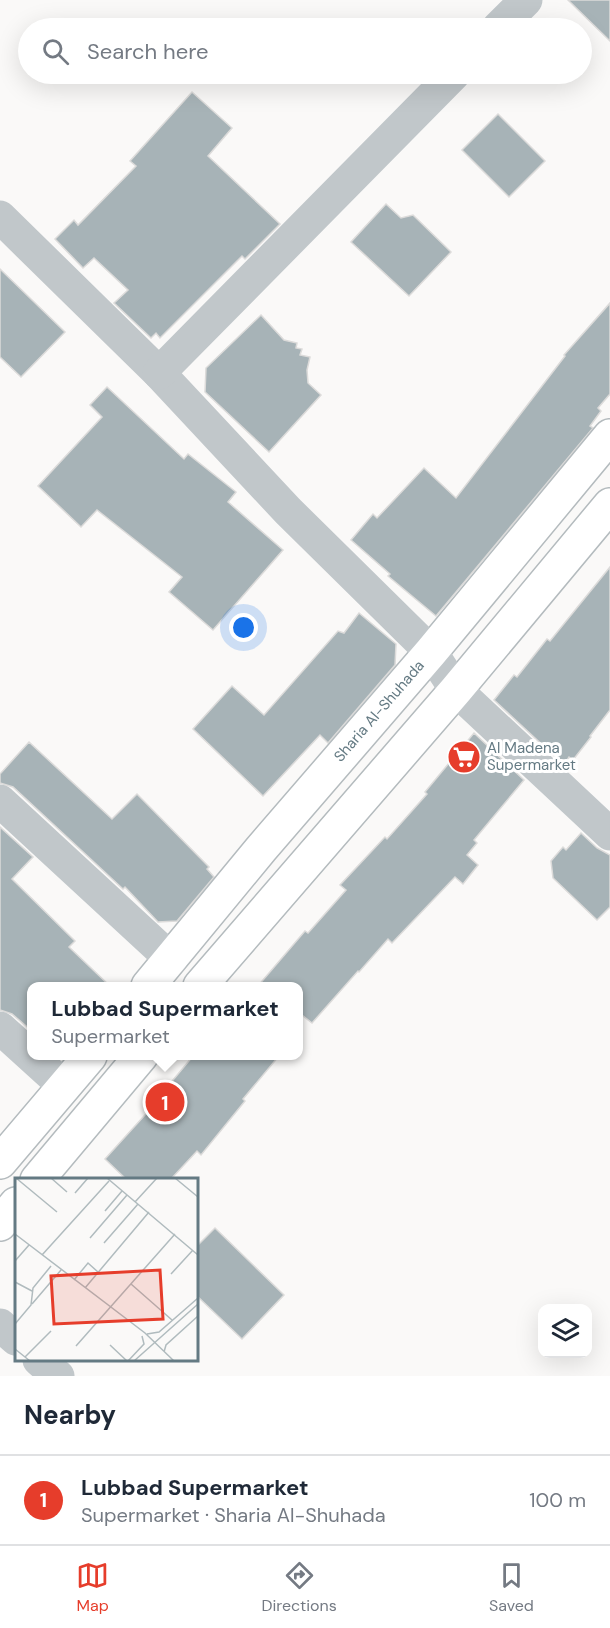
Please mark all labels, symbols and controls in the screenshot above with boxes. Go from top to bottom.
search box [18,18,592,84]
icon: search [39,35,72,68]
text: Search here [87,37,208,66]
your location [229,613,258,642]
street label: Sharia Al-Shuhada [329,656,429,766]
place label: Al Madena Supermarket [487,738,576,775]
supermarket icon: Al Madena Supermarket [446,739,482,775]
popup [27,982,303,1060]
text: Lubbad Supermarket [51,994,279,1023]
text: Supermarket [51,1023,170,1049]
pin: 1 [146,1080,184,1124]
inset map [15,1178,198,1361]
map controls [538,1304,592,1358]
button: layers [538,1304,592,1358]
text: Nearby [24,1398,116,1432]
text: Lubbad Supermarket [81,1473,309,1502]
text: 1 [40,1487,47,1513]
text: 100 m [529,1487,586,1513]
text: Supermarket · Sharia Al-Shuhada [81,1502,386,1528]
tab: Map [76,1559,109,1616]
tab: Directions [261,1559,337,1616]
tab: Saved [489,1559,534,1616]

